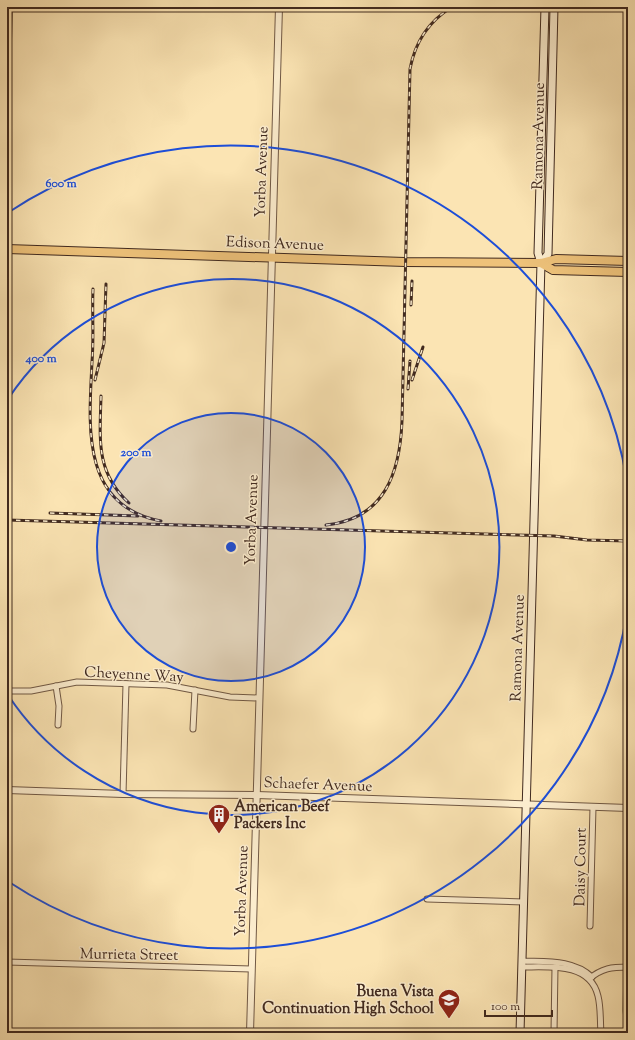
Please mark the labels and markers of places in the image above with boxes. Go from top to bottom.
centre of rings [224,540,238,554]
place label: American Beef Packers Inc [234,797,331,835]
building icon: American Beef Packers Inc [206,802,232,835]
place label: Buena Vista Continuation High School [262,982,435,1020]
school or university icon: Buena Vista Continuation High School [436,987,462,1020]

